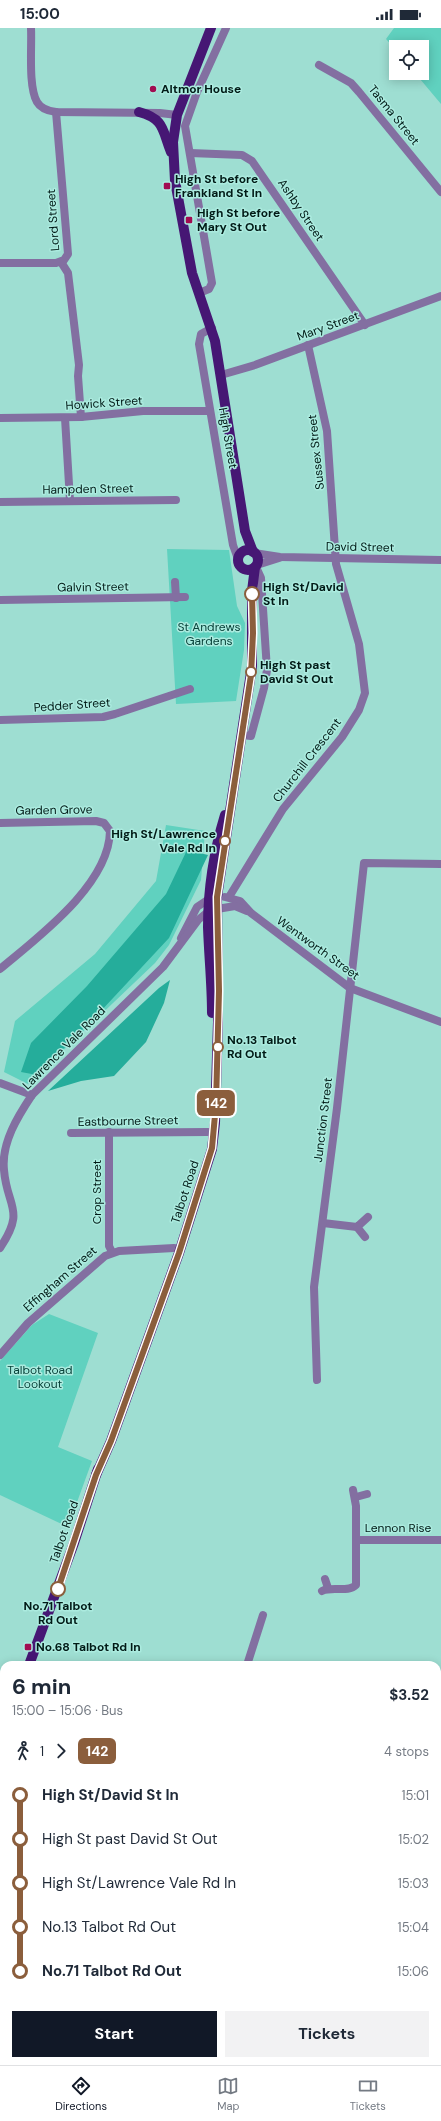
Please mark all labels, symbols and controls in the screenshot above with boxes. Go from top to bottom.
text: 15:00 [20,4,60,24]
map controls [389,40,429,80]
button: locate [389,40,429,80]
place label: Altmor House [161,81,241,97]
street label: Tasma Street [365,82,423,149]
marker: Altmor House [148,84,158,94]
place label: High St before Frankland St In [175,171,262,201]
street label: Ashby Street [274,176,328,244]
marker: High St before Frankland St In [162,181,172,191]
street label: Lord Street [43,188,63,252]
place label: High St before Mary St Out [197,205,280,235]
marker: High St before Mary St Out [184,215,194,225]
street label: Mary Street [295,307,362,345]
street label: Howick Street [65,392,143,414]
street label: High Street [215,406,241,470]
street label: Sussex Street [304,413,328,490]
street label: Hampden Street [42,480,134,498]
street label: David Street [326,538,395,556]
street label: Galvin Street [57,578,129,596]
place label: High St/David St In [263,579,344,609]
marker: High St/David St In [244,586,260,602]
park label: St Andrews Gardens [177,619,241,649]
place label: High St past David St Out [260,657,333,687]
marker: High St past David St Out [245,666,257,678]
street label: Pedder Street [33,694,111,716]
street label: Churchill Crescent [269,714,345,805]
street label: Garden Grove [15,801,93,819]
place label: High St/Lawrence Vale Rd In [111,826,216,856]
marker: High St/Lawrence Vale Rd In [219,835,231,847]
street label: Wentworth Street [273,913,363,984]
street label: Lawrence Vale Road [19,1003,109,1093]
place label: No.13 Talbot Rd Out [227,1032,297,1062]
marker: No.13 Talbot Rd Out [212,1041,224,1053]
street label: Junction Street [310,1076,336,1163]
line badge: 142 [193,1090,239,1116]
text: 142 [205,1094,227,1112]
street label: Eastbourne Street [78,1112,179,1130]
street label: Talbot Road [167,1158,203,1226]
street label: Crop Street [89,1159,105,1224]
street label: Effingham Street [20,1242,100,1315]
park label: Talbot Road Lookout [7,1362,73,1392]
street label: Talbot Road [46,1499,82,1565]
street label: Lennon Rise [365,1520,432,1536]
marker: No.71 Talbot Rd Out [50,1581,66,1597]
place label: No.71 Talbot Rd Out [23,1598,93,1628]
place label: No.68 Talbot Rd In [36,1639,141,1655]
marker: No.68 Talbot Rd In [23,1642,33,1652]
text: 6 min [12,1672,71,1701]
text: $3.52 [389,1685,429,1705]
text: 15:00 – 15:06 · Bus [12,1702,123,1719]
icon: walk [12,1740,34,1762]
icon: forward [50,1740,72,1762]
text: 142 [86,1742,108,1760]
text: 1 [40,1743,44,1760]
text: 4 stops [384,1743,429,1760]
text: High St/David St In [42,1785,179,1805]
text: 15:01 [401,1787,429,1804]
text: High St past David St Out [42,1829,218,1849]
text: 15:02 [398,1831,429,1848]
text: High St/Lawrence Vale Rd In [42,1873,236,1893]
text: 15:03 [398,1875,429,1892]
text: No.13 Talbot Rd Out [42,1917,176,1937]
text: 15:04 [398,1919,429,1936]
text: No.71 Talbot Rd Out [42,1961,182,1981]
text: 15:06 [397,1963,429,1980]
button: Start [12,2011,217,2057]
button: Tickets [225,2011,429,2057]
tab: Directions [55,2075,107,2113]
tab: Map [217,2075,239,2113]
tab: Tickets [350,2075,386,2113]

